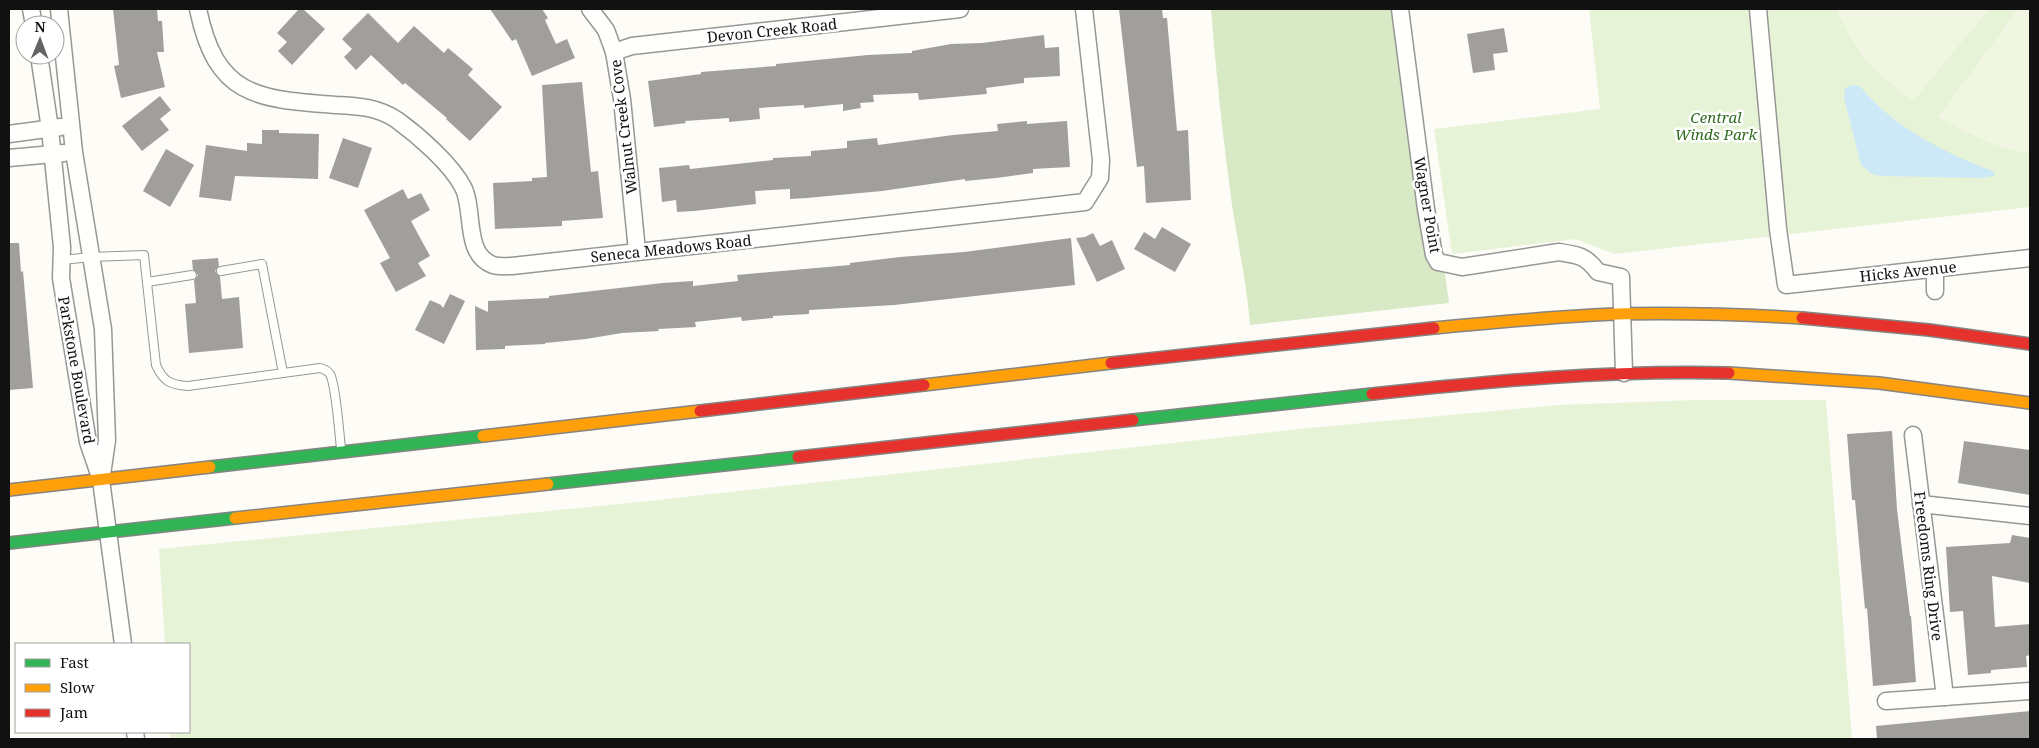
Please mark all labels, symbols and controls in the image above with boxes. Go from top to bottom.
street label: Devon Creek Road [706,13,838,47]
north arrow [15,15,65,65]
text: N [35,17,46,36]
street label: Walnut Creek Cove [605,58,641,196]
park label: Central Winds Park [1675,107,1758,144]
street label: Wagner Point [1410,155,1446,255]
street label: Seneca Meadows Road [590,230,752,266]
street label: Hicks Avenue [1859,256,1957,286]
street label: Parkstone Boulevard [54,295,100,445]
street label: Freedoms Ring Drive [1910,490,1948,642]
legend [15,643,190,733]
text: Fast [60,652,89,672]
text: Slow [60,677,94,697]
text: Jam [59,702,88,722]

